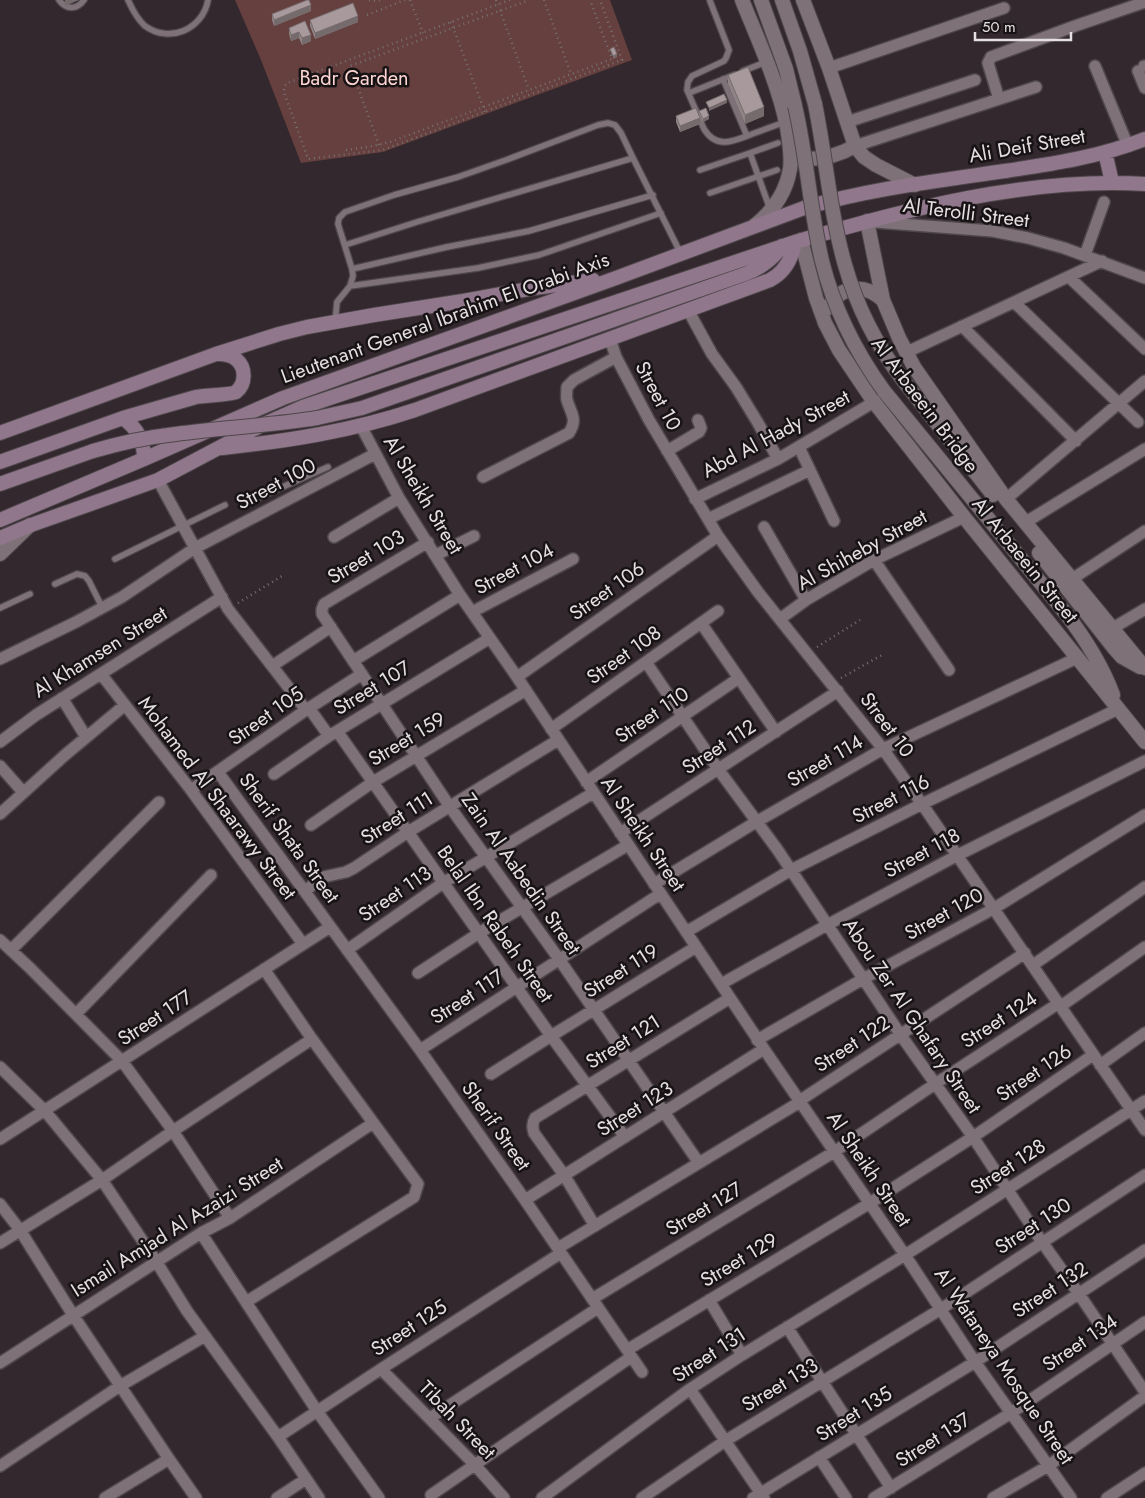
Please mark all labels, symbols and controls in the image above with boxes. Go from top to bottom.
scale bar [975,10,1071,42]
text: 50 m [982,16,1016,38]
park label: Badr Garden [299,64,409,93]
street label: Ali Deif Street [967,121,1088,170]
street label: Al Terolli Street [901,191,1031,235]
street label: Lieutenant General Ibrahim El Orabi Axis [277,245,613,391]
street label: Al Arbaeein Bridge [864,331,986,479]
street label: Street 10 [628,356,688,436]
street label: Abd Al Hady Street [697,383,855,485]
street label: Al Sheikh Street [376,430,470,560]
street label: Street 100 [231,451,321,517]
street label: Al Arbaeein Street [965,491,1085,629]
street label: Al Shiheby Street [792,502,933,598]
street label: Street 103 [322,522,410,591]
street label: Street 104 [469,536,559,602]
street label: Street 106 [563,554,651,628]
street label: Al Khamsen Street [27,599,173,705]
street label: Street 108 [581,619,667,691]
street label: Street 107 [328,653,416,722]
street label: Street 105 [222,679,310,753]
street label: Street 110 [609,680,695,750]
street label: Street 10 [853,686,921,764]
street label: Mohamed Al Shaarawy Street [131,690,303,906]
street label: Street 159 [363,705,451,773]
street label: Street 112 [676,712,762,782]
street label: Street 114 [782,727,869,794]
street label: Sherif Shata Street [232,767,346,909]
street label: Street 116 [847,767,935,831]
street label: Al Sheikh Street [594,770,693,898]
street label: Street 111 [355,784,439,852]
street label: Zain Al Aabedin Street [454,787,588,961]
street label: Street 118 [879,821,965,885]
street label: Belal Ibn Rabeh Street [430,840,560,1009]
street label: Street 113 [353,859,437,929]
street label: Street 120 [899,880,989,948]
street label: Abou Zer Al Ghafary Street [836,912,988,1120]
street label: Street 119 [578,937,664,1005]
street label: Street 117 [425,962,510,1032]
street label: Street 177 [112,983,198,1053]
street label: Street 124 [955,984,1043,1056]
street label: Street 121 [580,1008,666,1076]
street label: Street 122 [808,1009,896,1079]
street label: Street 126 [990,1037,1078,1109]
street label: Street 123 [591,1074,679,1144]
street label: Sherif Street [455,1075,538,1177]
street label: Al Sheikh Street [820,1105,919,1233]
street label: Street 128 [964,1132,1052,1202]
street label: Ismail Amjad Al Azaizi Street [65,1150,289,1304]
street label: Street 127 [660,1175,748,1243]
street label: Street 130 [989,1191,1077,1261]
street label: Street 129 [695,1226,783,1294]
street label: Street 132 [1006,1255,1094,1325]
street label: Al Wataneya Mosque Street [927,1262,1081,1470]
street label: Street 125 [365,1293,453,1363]
street label: Street 134 [1037,1307,1124,1379]
street label: Street 131 [666,1320,752,1390]
street label: Street 133 [736,1351,824,1419]
street label: Tibah Street [412,1374,502,1466]
street label: Street 135 [810,1379,898,1449]
street label: Street 137 [890,1405,977,1475]

